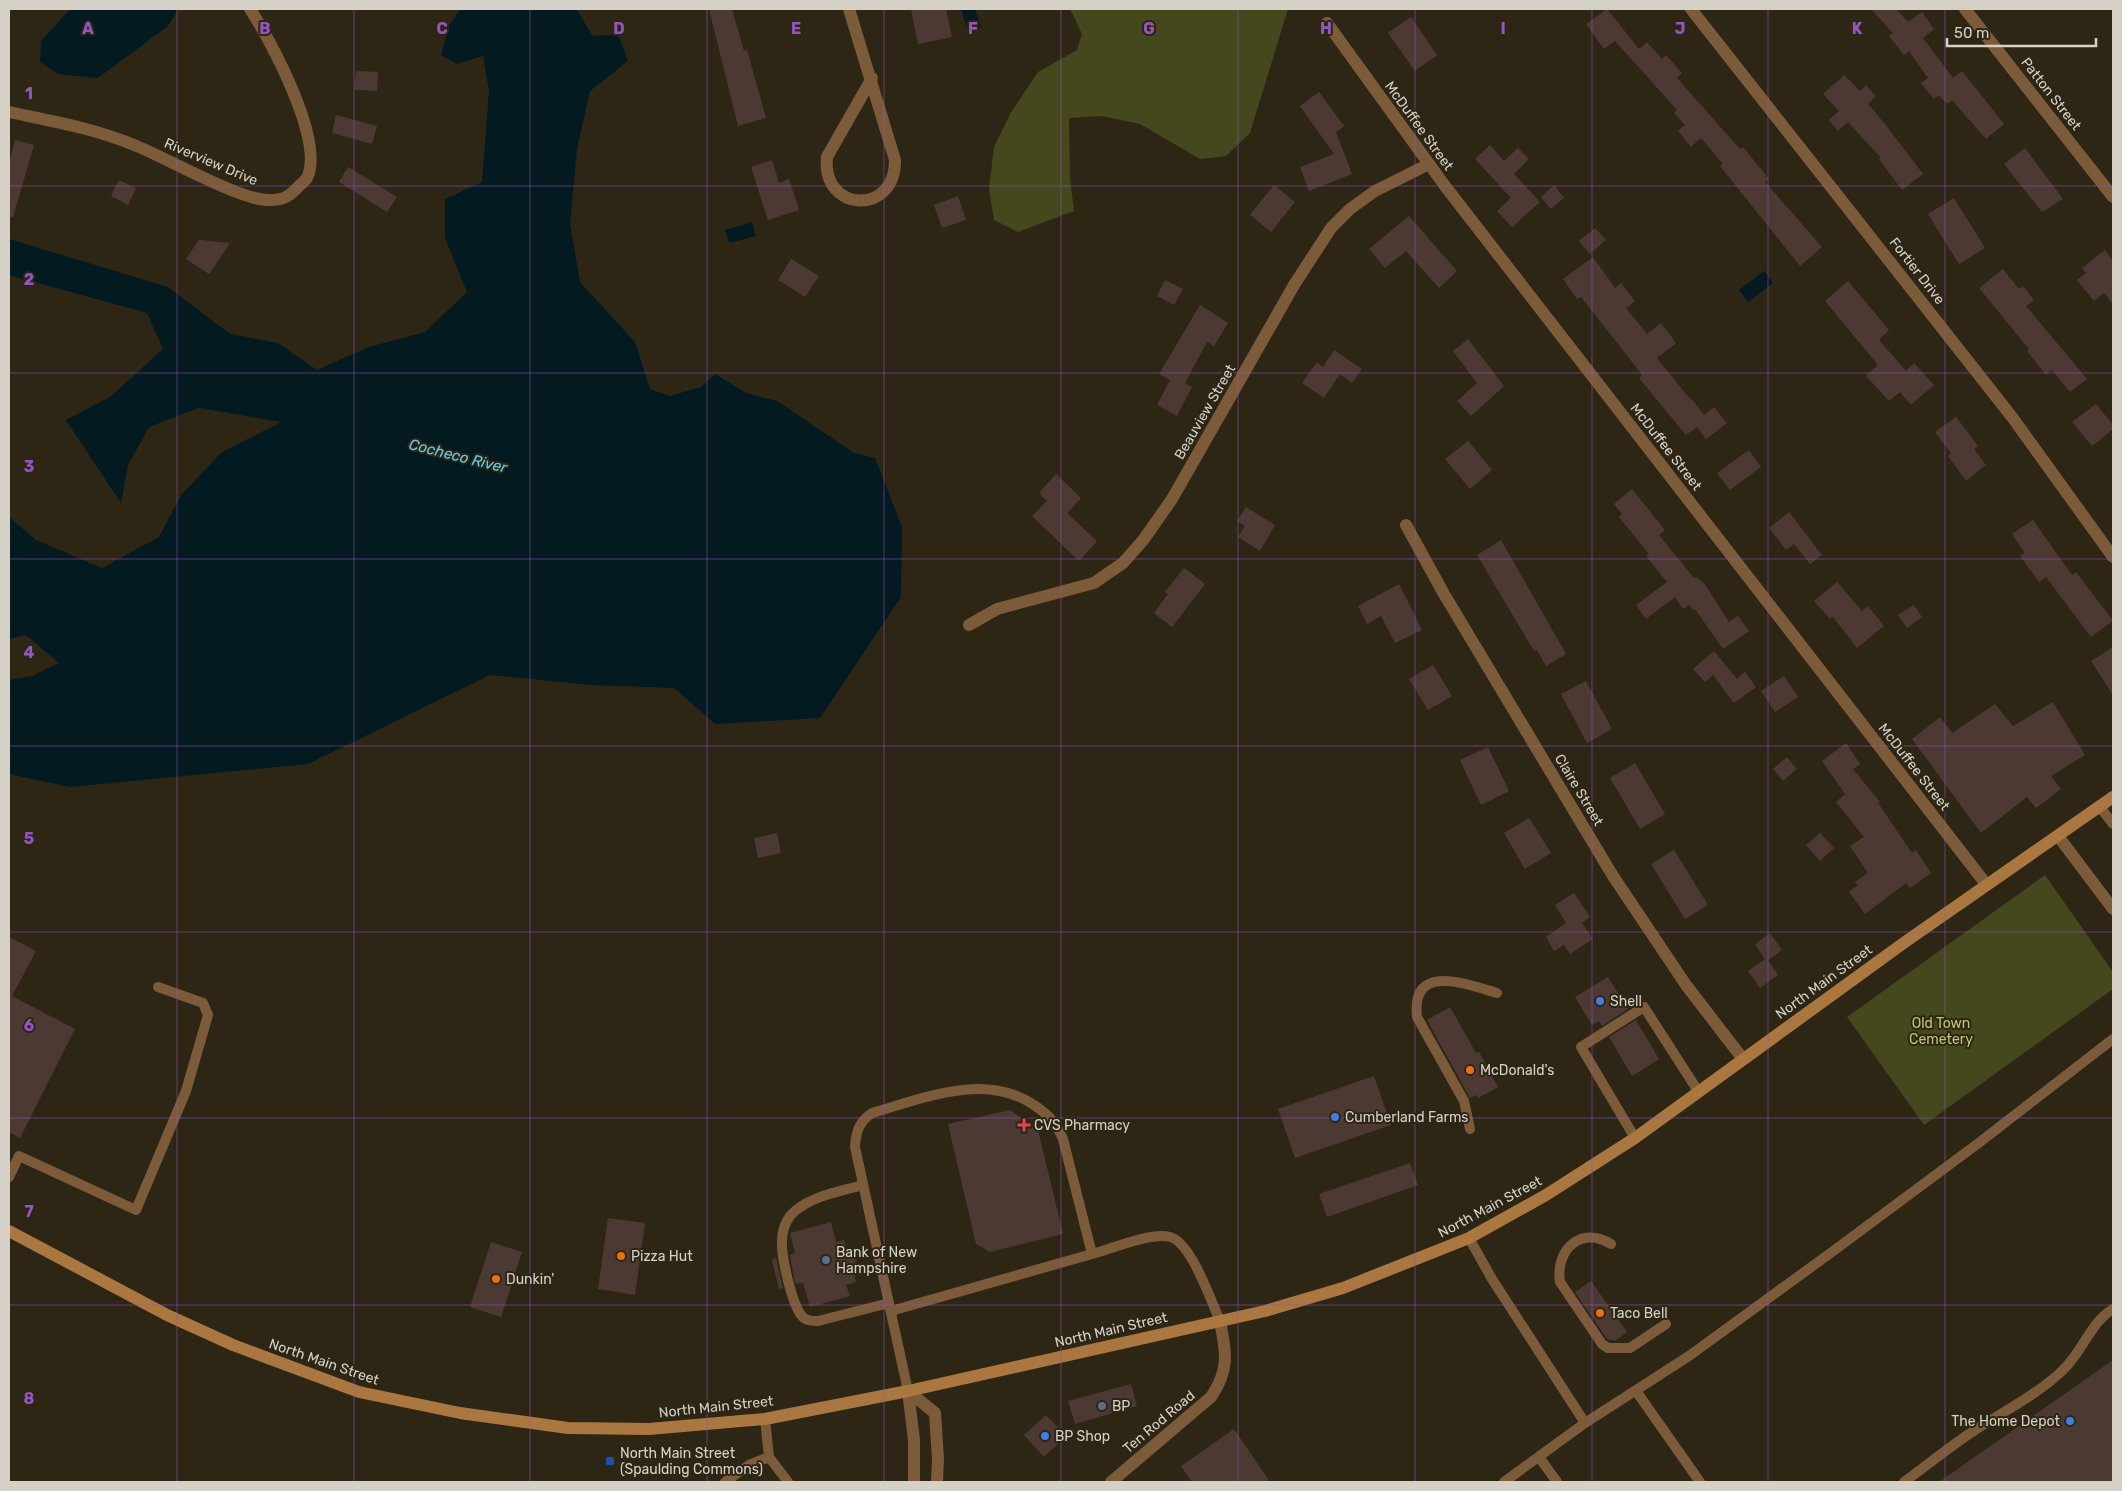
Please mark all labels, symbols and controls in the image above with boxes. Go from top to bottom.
scale bar [1947,15,2096,47]
text: A [82,19,94,38]
text: B [259,19,271,38]
text: C [436,19,448,38]
text: D [613,19,625,38]
text: E [791,19,801,38]
text: F [968,19,978,38]
text: G [1143,19,1155,38]
text: H [1320,19,1332,38]
text: I [1500,19,1506,38]
text: J [1675,19,1685,38]
text: K [1852,19,1863,38]
text: 50 m [1954,24,1989,42]
street label: Patton Street [2017,54,2085,134]
street label: McDuffee Street [1381,78,1457,174]
text: 1 [25,84,33,103]
street label: Riverview Drive [162,135,261,189]
street label: Fortier Drive [1886,234,1948,308]
text: 2 [24,270,34,289]
street label: Beauview Street [1171,361,1239,463]
street label: McDuffee Street [1627,400,1706,494]
water label: Cocheco River [407,435,510,477]
text: 3 [24,457,34,476]
text: 4 [24,643,35,662]
street label: McDuffee Street [1875,720,1954,814]
street label: Claire Street [1551,751,1607,829]
text: 5 [24,829,34,848]
street label: North Main Street [1772,941,1876,1023]
place label: Shell [1610,993,1642,1010]
marker: Shell [1594,995,1606,1007]
park label: Old Town Cemetery [1909,1015,1973,1048]
text: 6 [24,1016,34,1035]
place label: McDonald's [1480,1062,1554,1079]
marker: McDonald's [1464,1064,1476,1076]
place label: Cumberland Farms [1345,1109,1468,1126]
marker: Cumberland Farms [1329,1111,1341,1123]
place label: CVS Pharmacy [1034,1117,1130,1134]
marker: CVS Pharmacy [1018,1119,1030,1131]
street label: North Main Street [1435,1172,1545,1242]
text: 7 [24,1202,34,1221]
place label: Bank of New Hampshire [836,1244,917,1277]
place label: Pizza Hut [631,1248,693,1265]
marker: Pizza Hut [615,1250,627,1262]
marker: Bank of New Hampshire [820,1254,832,1266]
place label: Dunkin' [506,1271,554,1288]
marker: Dunkin' [490,1273,502,1285]
place label: Taco Bell [1610,1305,1668,1322]
marker: Taco Bell [1594,1307,1606,1319]
street label: North Main Street [1053,1309,1170,1351]
street label: North Main Street [267,1335,382,1389]
street label: Ten Rod Road [1120,1387,1198,1457]
text: 8 [24,1389,35,1408]
street label: North Main Street [658,1392,775,1421]
place label: BP [1112,1398,1130,1415]
marker: BP [1096,1400,1108,1412]
place label: The Home Depot [1951,1413,2061,1430]
marker: The Home Depot [2064,1415,2076,1427]
place label: BP Shop [1055,1428,1110,1445]
marker: BP Shop [1039,1430,1051,1442]
place label: North Main Street (Spaulding Commons) [620,1445,763,1478]
marker: North Main Street (Spaulding Commons) [604,1455,616,1467]

